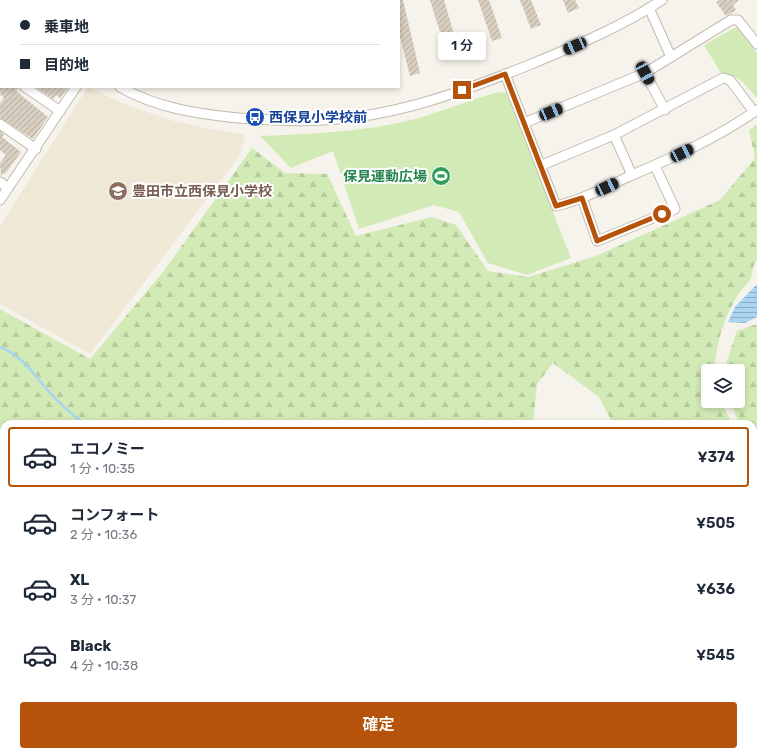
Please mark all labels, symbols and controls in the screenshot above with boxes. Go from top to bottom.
text: 乗車地 [44,18,89,36]
callout: 1 分 [438,32,486,60]
car [562,36,588,56]
text: 1 分 [451,38,473,53]
text: 目的地 [44,56,89,74]
car [634,60,656,86]
route end [453,81,471,99]
car [538,102,564,122]
bus stop icon: 西保見小学校前 [244,106,266,128]
place label: 西保見小学校前 [269,109,367,126]
car [669,142,695,164]
sports icon: 保見運動広場 [430,165,452,187]
place label: 保見運動広場 [343,168,427,185]
car [594,176,620,198]
school or university icon: 豊田市立西保見小学校 [107,180,129,202]
place label: 豊田市立西保見小学校 [132,183,272,200]
route start [653,205,671,223]
map controls [701,364,745,408]
button: layers [701,364,745,408]
icon: car [22,439,58,475]
text: エコノミー [70,440,145,458]
text: ¥374 [697,448,735,466]
text: 1 分 · 10:35 [70,461,135,476]
icon: car [22,505,58,541]
text: コンフォート [70,506,160,524]
text: ¥505 [696,514,735,532]
text: 2 分 · 10:36 [70,527,137,542]
icon: car [22,571,58,607]
text: XL [70,571,89,589]
text: ¥636 [696,580,735,598]
text: 3 分 · 10:37 [70,592,136,607]
icon: car [22,637,58,673]
text: Black [70,637,111,655]
text: ¥545 [696,646,735,664]
text: 4 分 · 10:38 [70,658,138,673]
button: 確定 [20,702,737,748]

